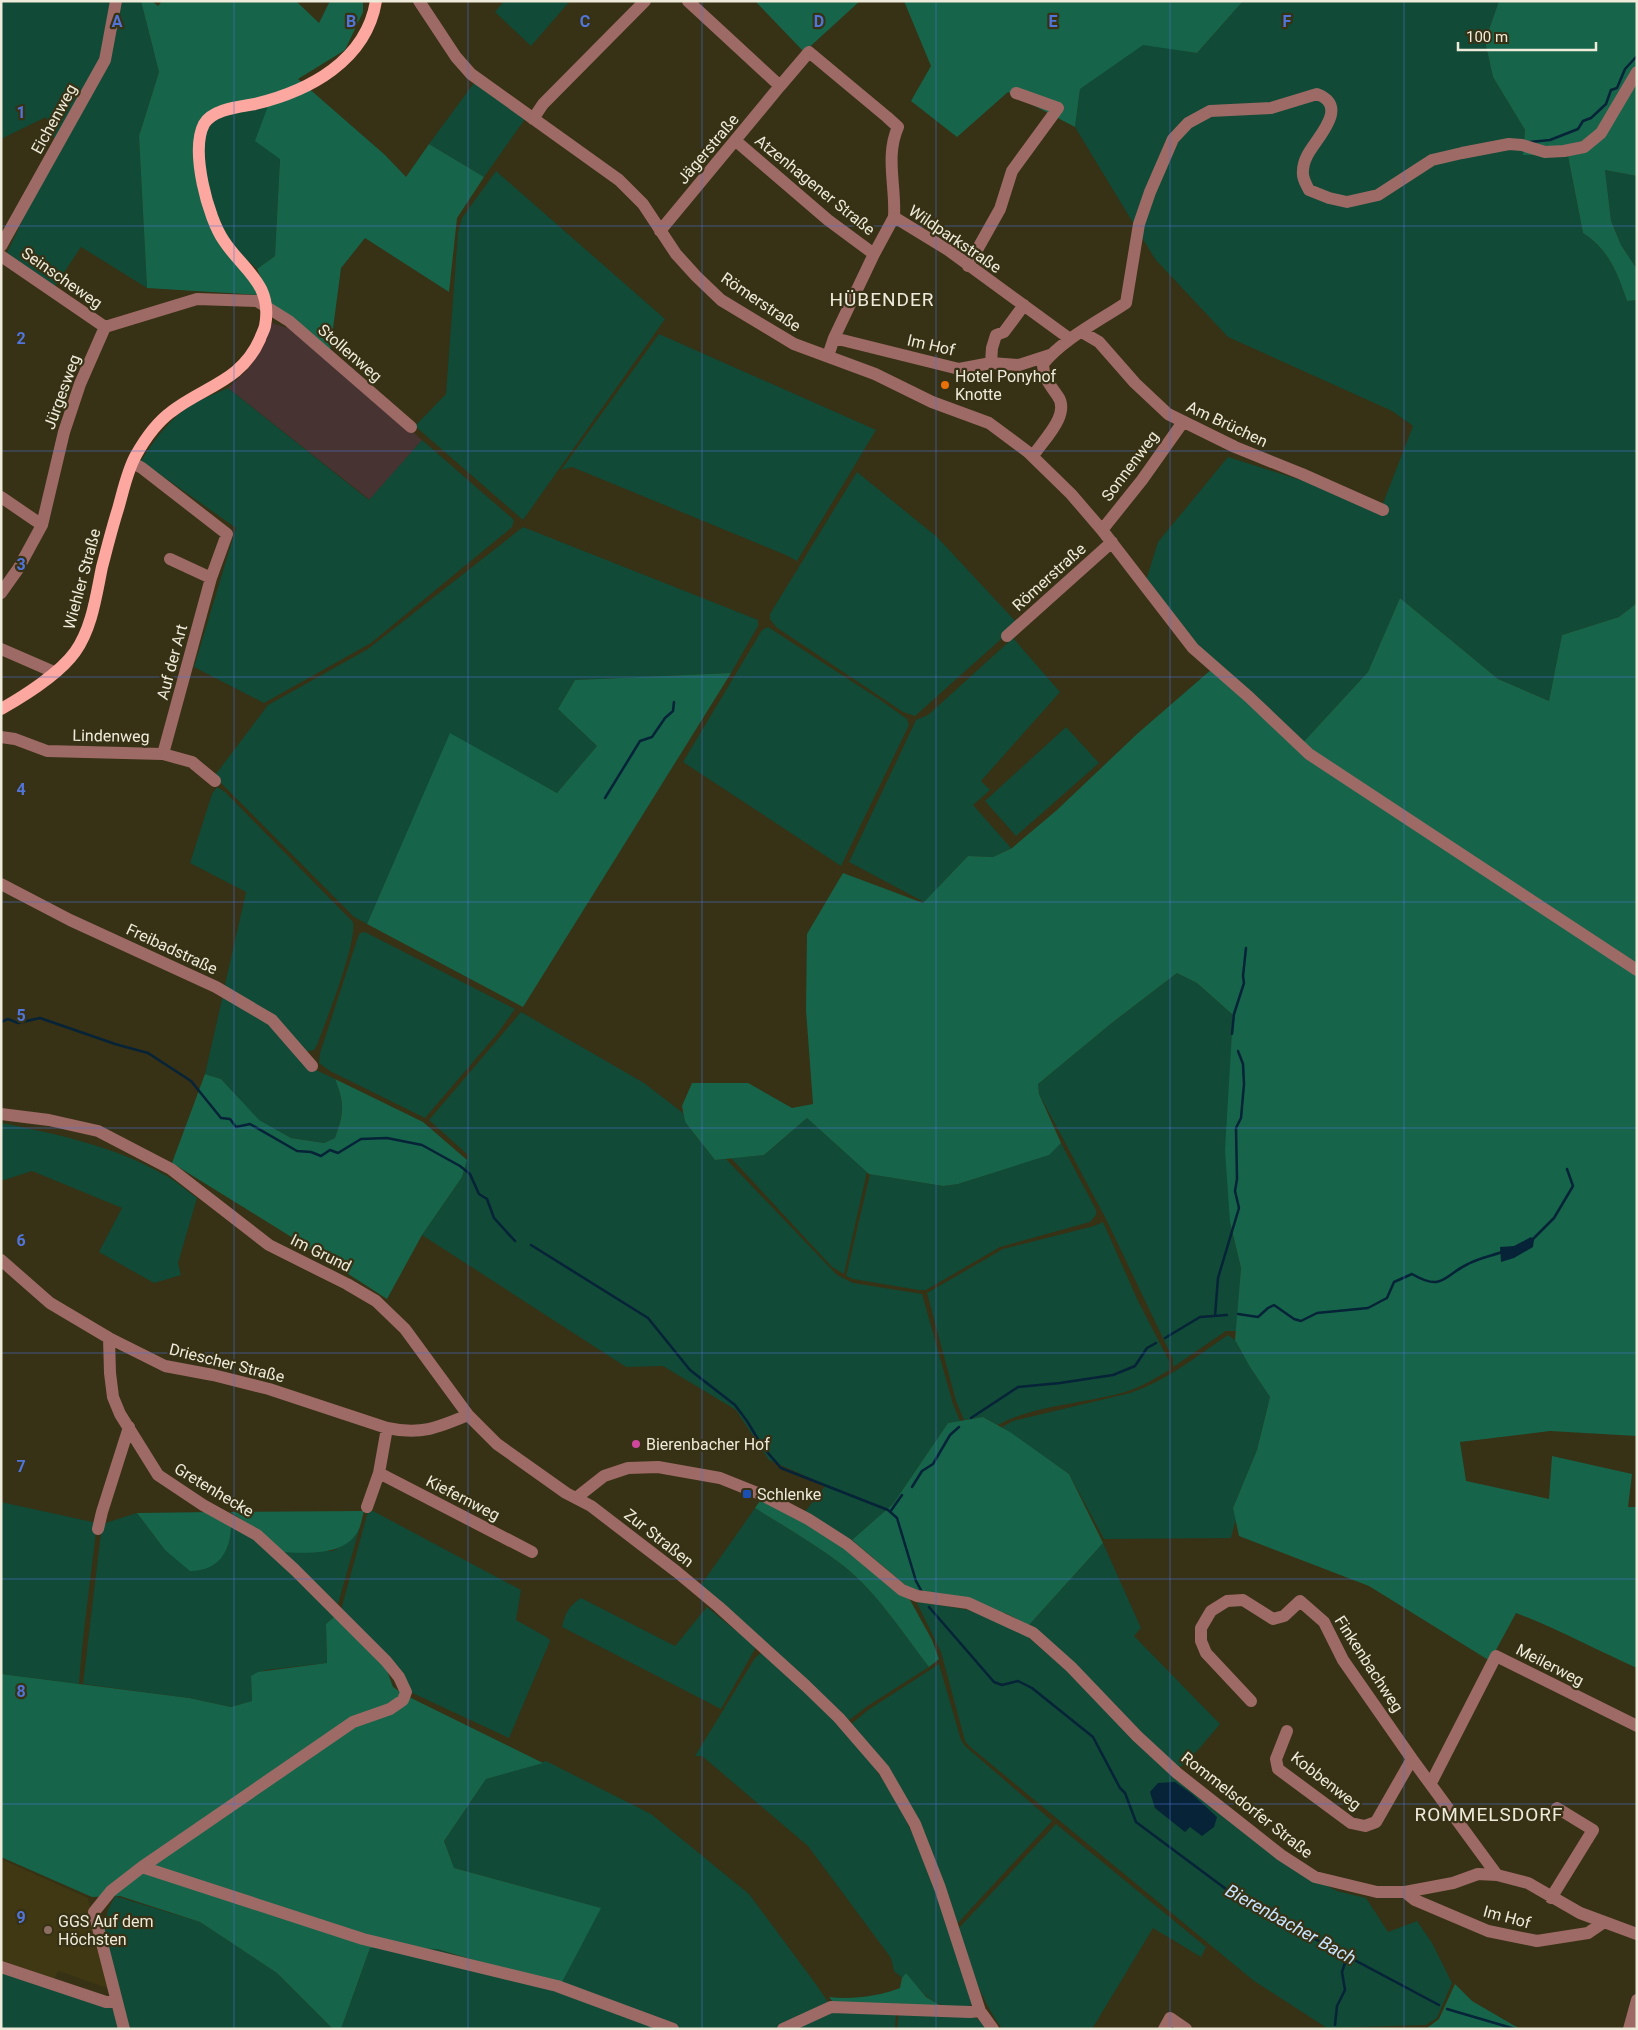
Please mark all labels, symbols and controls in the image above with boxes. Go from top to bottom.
text: A [112,12,123,31]
text: B [346,12,356,31]
text: C [580,12,590,31]
text: D [814,12,824,31]
text: E [1049,12,1058,31]
text: F [1283,12,1292,31]
scale bar [1458,20,1596,52]
text: 100 m [1466,28,1508,46]
street label: Eichenweg [27,81,81,157]
text: 1 [16,103,26,122]
street label: Jägerstraße [673,110,743,188]
street label: Atzenhagener Straße [751,131,879,239]
street label: Wildparkstraße [905,201,1005,277]
street label: Seinscheweg [18,243,106,313]
street label: Römerstraße [717,268,805,336]
district label: HÜBENDER [829,288,935,311]
street label: Stollenweg [314,320,386,386]
text: 2 [16,329,26,348]
street label: Im Hof [905,330,957,360]
street label: Jürgesweg [40,352,84,432]
place label: Hotel Ponyhof Knotte [955,367,1057,404]
marker: Hotel Ponyhof Knotte [939,379,951,391]
street label: Am Brüchen [1183,397,1271,451]
street label: Sonnenweg [1097,427,1163,505]
street label: Wiehler Straße [59,526,105,632]
street label: Römerstraße [1008,539,1090,615]
text: 3 [16,555,26,574]
street label: Auf der Art [153,622,191,702]
street label: Lindenweg [72,726,150,746]
text: 4 [16,780,26,799]
street label: Freibadstraße [123,920,221,978]
text: 5 [16,1006,26,1025]
street label: Im Grund [287,1230,355,1276]
text: 6 [16,1231,26,1250]
street label: Driescher Straße [167,1339,287,1387]
place label: Bierenbacher Hof [646,1435,770,1454]
marker: Bierenbacher Hof [630,1438,642,1450]
text: 7 [16,1457,26,1476]
street label: Gretenhecke [171,1459,257,1521]
street label: Kiefernweg [423,1471,503,1525]
place label: Schlenke [757,1485,821,1504]
marker: Schlenke [741,1488,753,1500]
street label: Zur Straßen [620,1505,698,1571]
street label: Finkenbachweg [1331,1612,1407,1716]
street label: Meilerweg [1513,1640,1587,1690]
text: 8 [16,1682,26,1701]
street label: Rommelsdorfer Straße [1178,1748,1316,1862]
street label: Kobbenweg [1287,1748,1365,1814]
district label: ROMMELSDORF [1414,1803,1564,1826]
water label: Bierenbacher Bach [1222,1879,1360,1969]
street label: Im Hof [1481,1902,1533,1933]
text: 9 [16,1908,26,1927]
place label: GGS Auf dem Höchsten [58,1912,154,1949]
marker: GGS Auf dem Höchsten [42,1924,54,1936]

